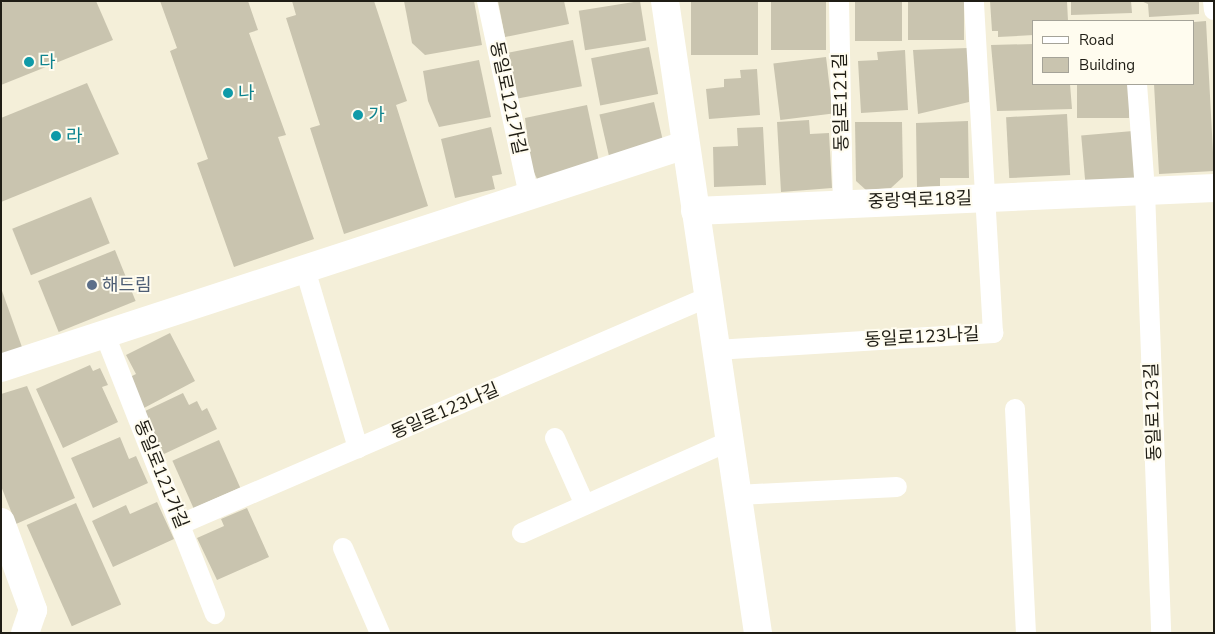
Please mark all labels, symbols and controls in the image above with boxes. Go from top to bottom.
legend [1032,20,1195,85]
text: Road [1079,30,1114,50]
street label: 동일로121가길 [485,39,531,157]
place label: 다 [39,51,56,73]
street label: 동일로121길 [829,52,853,152]
text: Building [1079,55,1135,75]
marker: 다 [23,56,35,68]
place label: 나 [238,82,255,104]
marker: 나 [222,87,234,99]
place label: 가 [368,104,385,126]
marker: 가 [352,109,364,121]
place label: 라 [66,125,83,147]
marker: 라 [50,130,62,142]
street label: 중랑역로18길 [867,187,973,213]
place label: 해드림 [102,274,152,296]
marker: 해드림 [86,279,98,291]
street label: 동일로123나길 [864,323,980,351]
street label: 동일로123길 [1140,362,1166,462]
street label: 동일로123나길 [388,379,502,443]
street label: 동일로121가길 [129,417,193,531]

